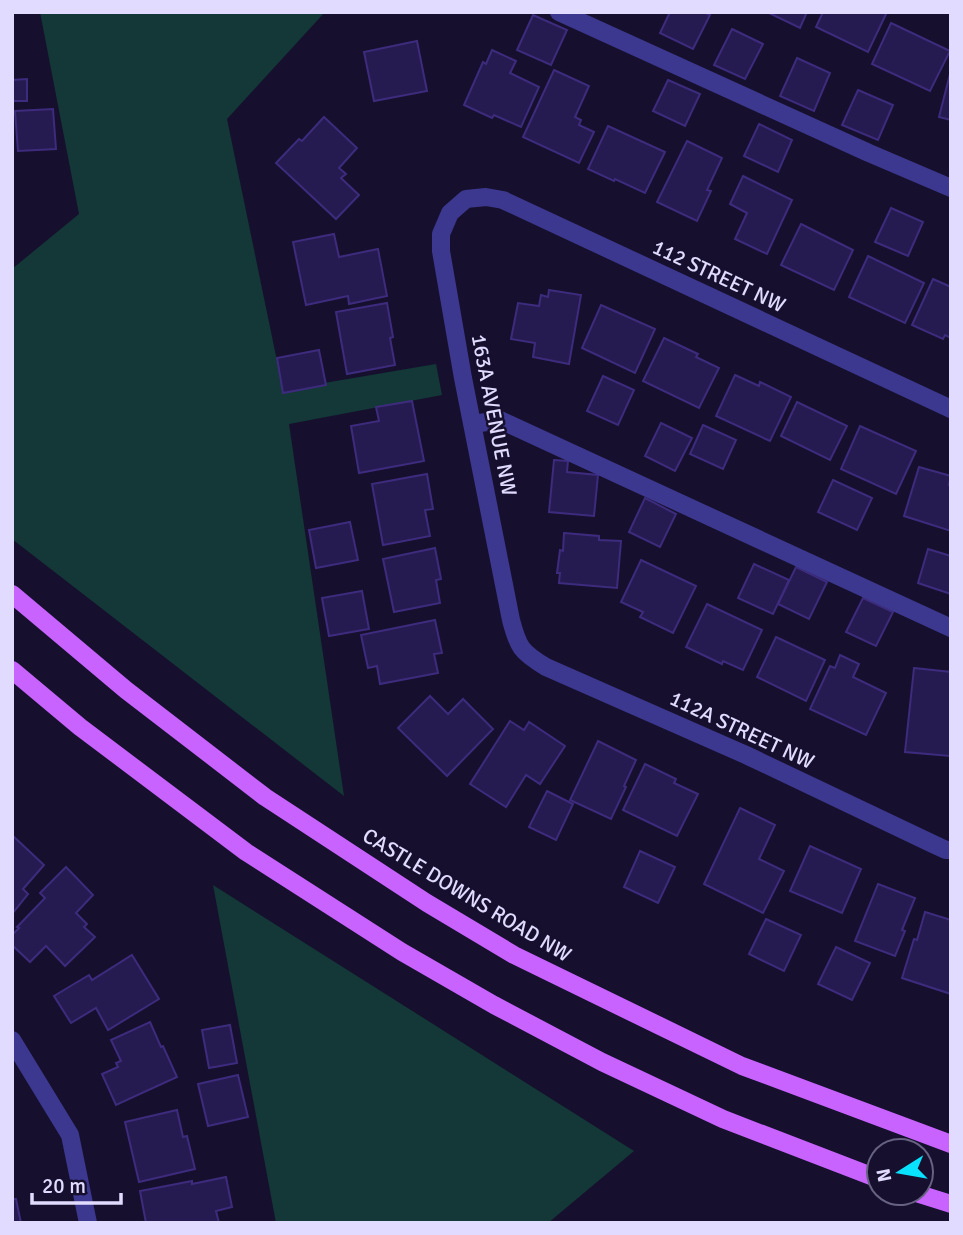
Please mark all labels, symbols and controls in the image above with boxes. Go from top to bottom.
street label: 112 STREET NW [648,234,790,318]
street label: 163A AVENUE NW [466,332,522,498]
street label: 112A STREET NW [666,685,818,775]
street label: CASTLE DOWNS ROAD NW [358,822,576,968]
north arrow [865,1137,935,1207]
scale bar [32,1162,121,1206]
text: N [871,1166,897,1184]
text: 20 m [42,1173,86,1199]

